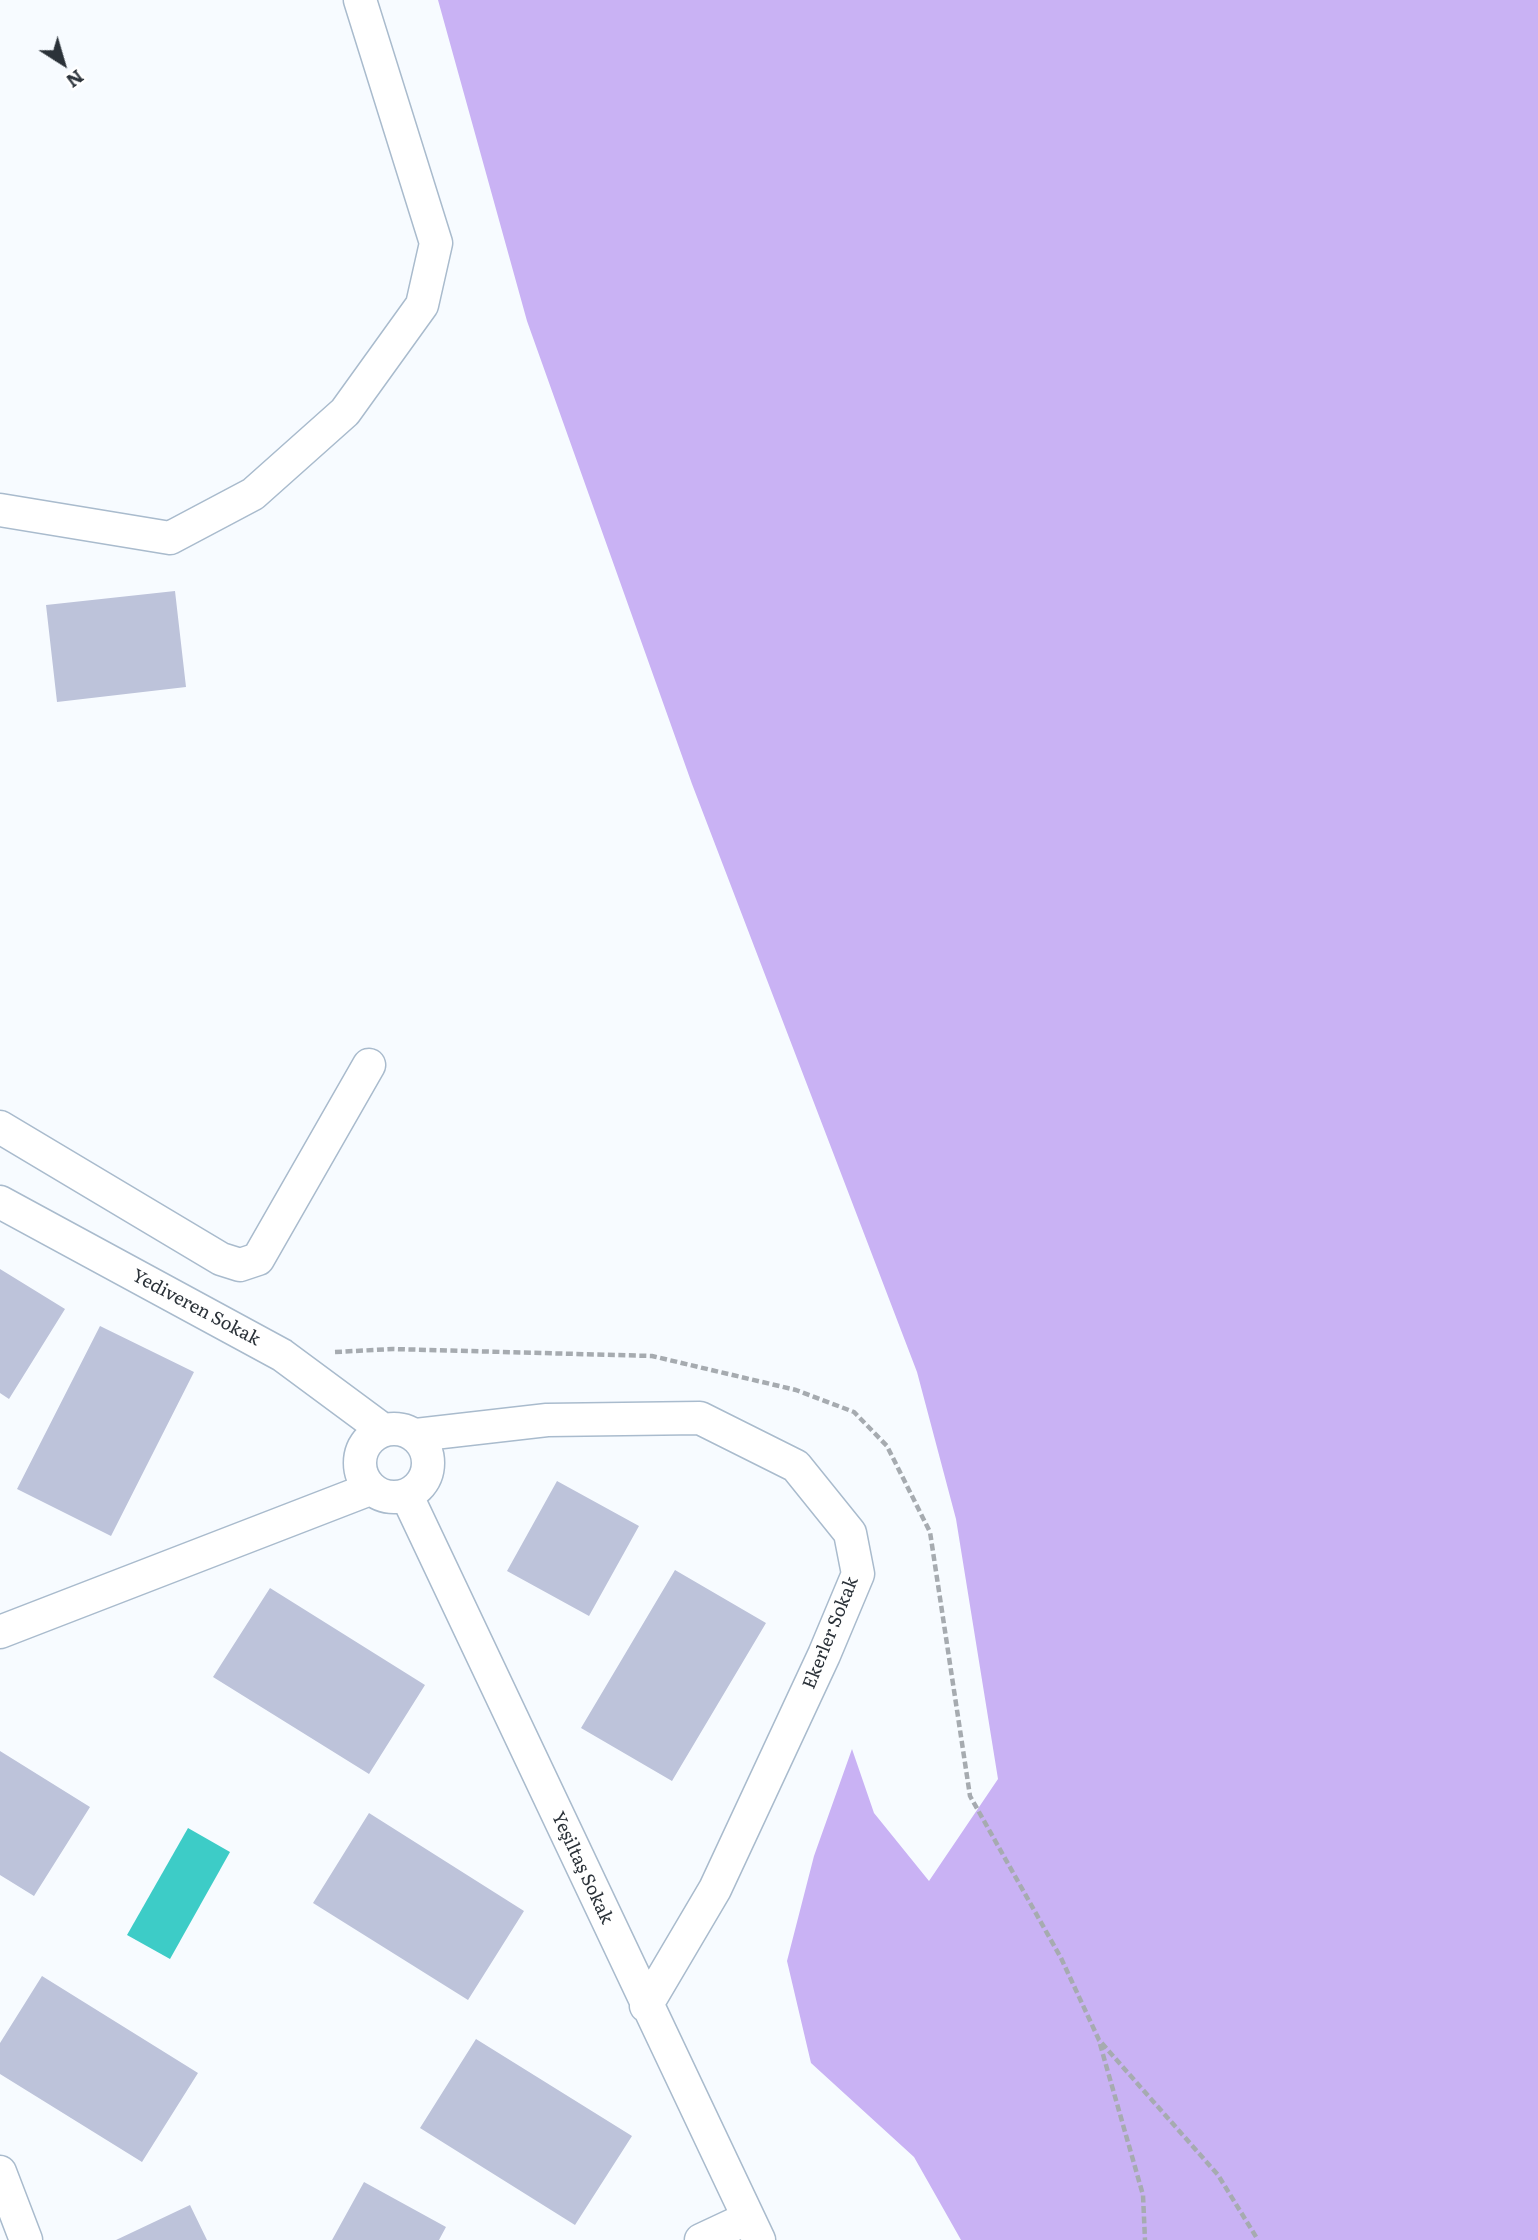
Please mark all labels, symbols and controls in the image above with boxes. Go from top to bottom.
north arrow [28,28,98,98]
text: N [61,64,90,96]
street label: Yediveren Sokak [128,1265,264,1351]
street label: Ekerler Sokak [799,1574,863,1692]
street label: Yeşiltaş Sokak [547,1808,617,1928]

